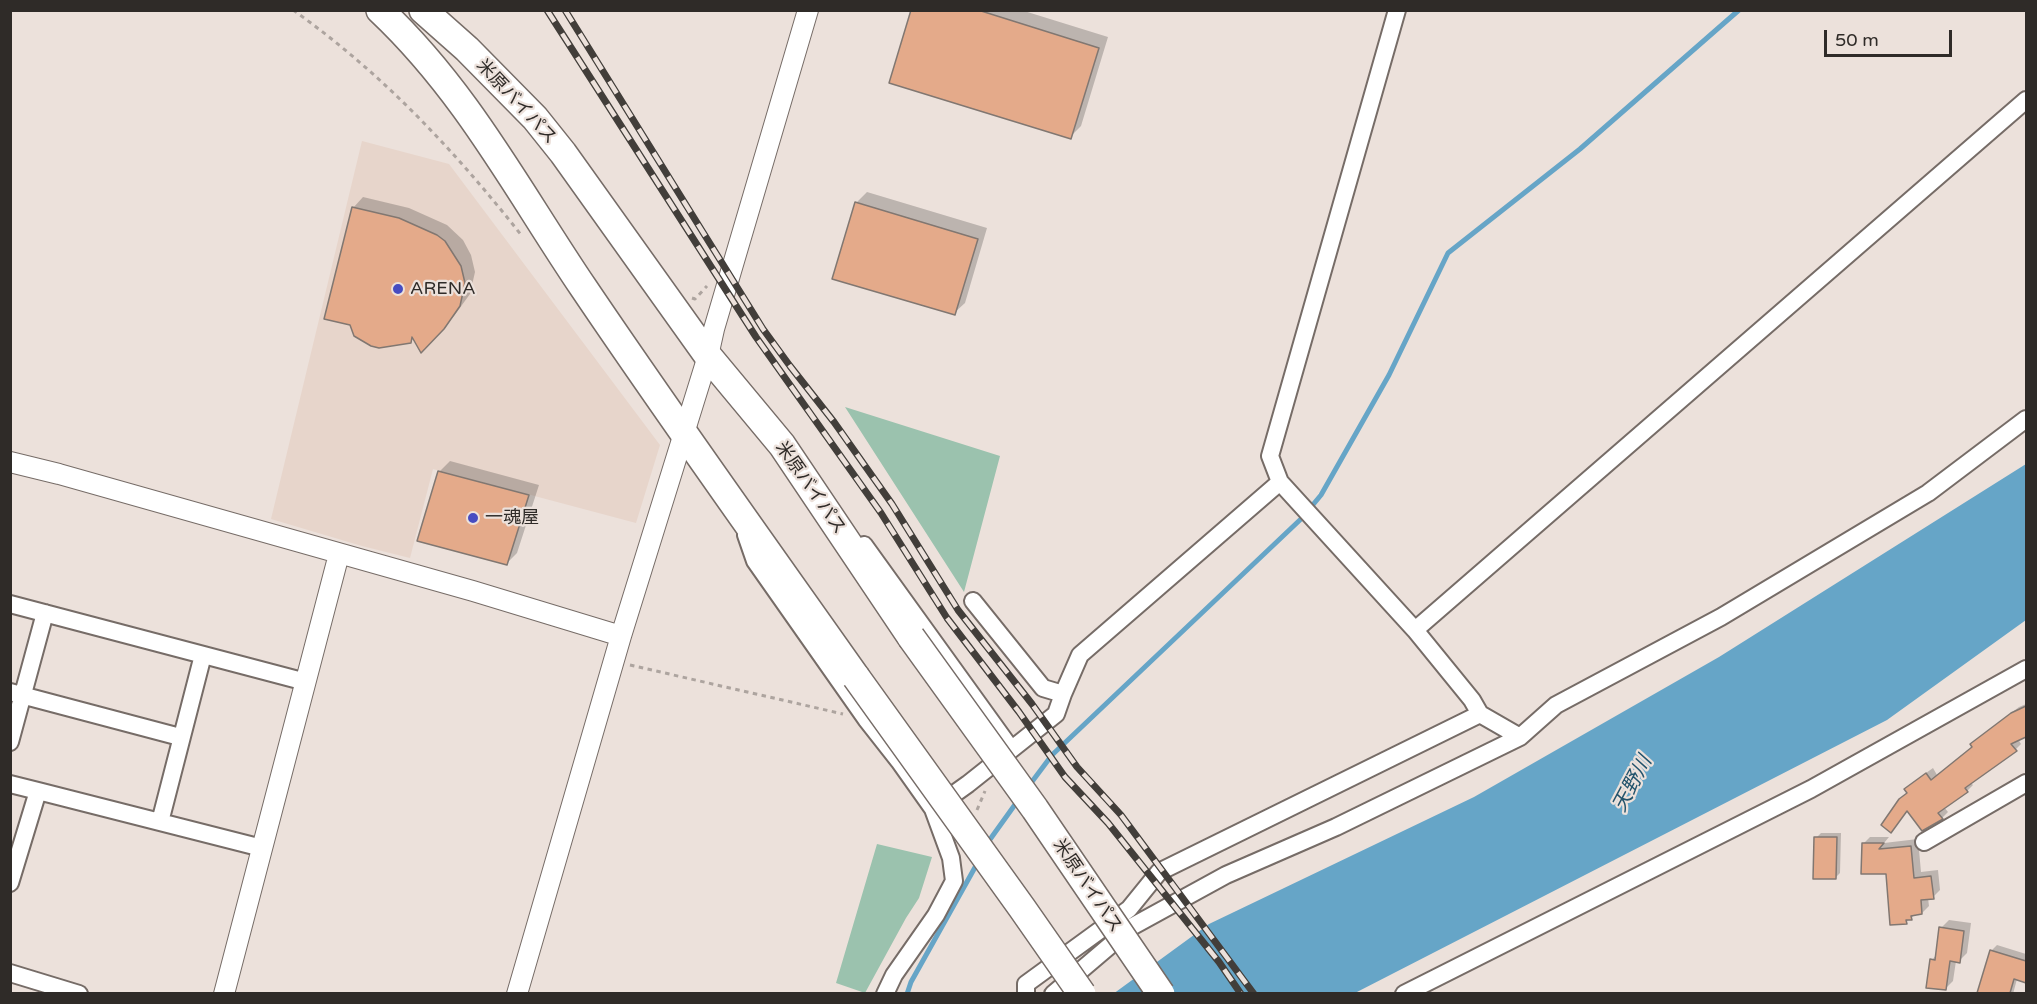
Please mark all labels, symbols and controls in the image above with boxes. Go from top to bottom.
scale bar [1827,18,1954,56]
text: 50 m [1835,29,1879,51]
street label: 米原バイパス [471,55,561,149]
place label: ARENA [410,278,476,300]
marker: ARENA [391,282,405,296]
street label: 米原バイパス [770,438,850,538]
place label: 一魂屋 [485,507,539,529]
marker: 一魂屋 [466,511,480,525]
water label: 天野川 [1608,752,1658,816]
street label: 米原バイパス [1048,835,1126,937]

